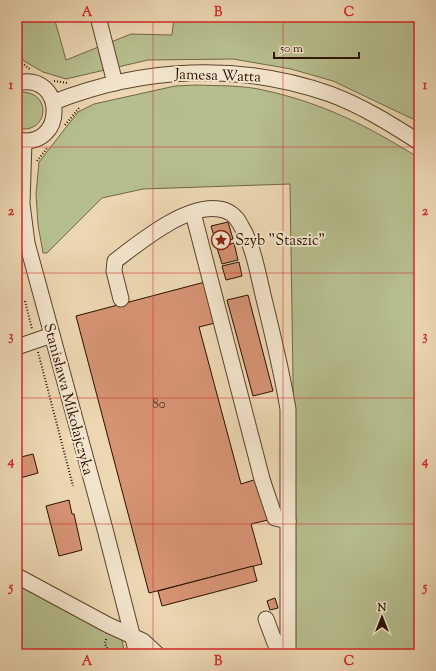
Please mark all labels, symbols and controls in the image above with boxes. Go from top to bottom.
text: A [82,4,93,22]
text: B [214,4,223,22]
text: C [344,4,354,22]
scale bar [274,34,359,60]
text: 50 m [279,40,303,58]
street label: Jamesa Watta [173,64,261,89]
text: 1 [9,77,14,95]
text: 1 [423,77,428,95]
text: 2 [8,203,15,221]
text: 2 [422,203,429,221]
place icon: Szyb "Staszic" [210,229,232,251]
place label: Szyb "Staszic" [235,231,325,252]
street label: Stanisława Mikołajczyka [37,321,98,478]
text: 3 [8,328,14,346]
text: 3 [422,328,428,346]
house number: 80 [152,396,166,414]
text: 4 [7,453,15,471]
text: 4 [421,453,429,471]
text: 5 [8,579,14,597]
text: 5 [422,579,428,597]
north arrow [362,597,402,637]
text: N [377,600,387,616]
text: A [82,653,93,671]
text: B [214,653,223,671]
text: C [344,653,354,671]

